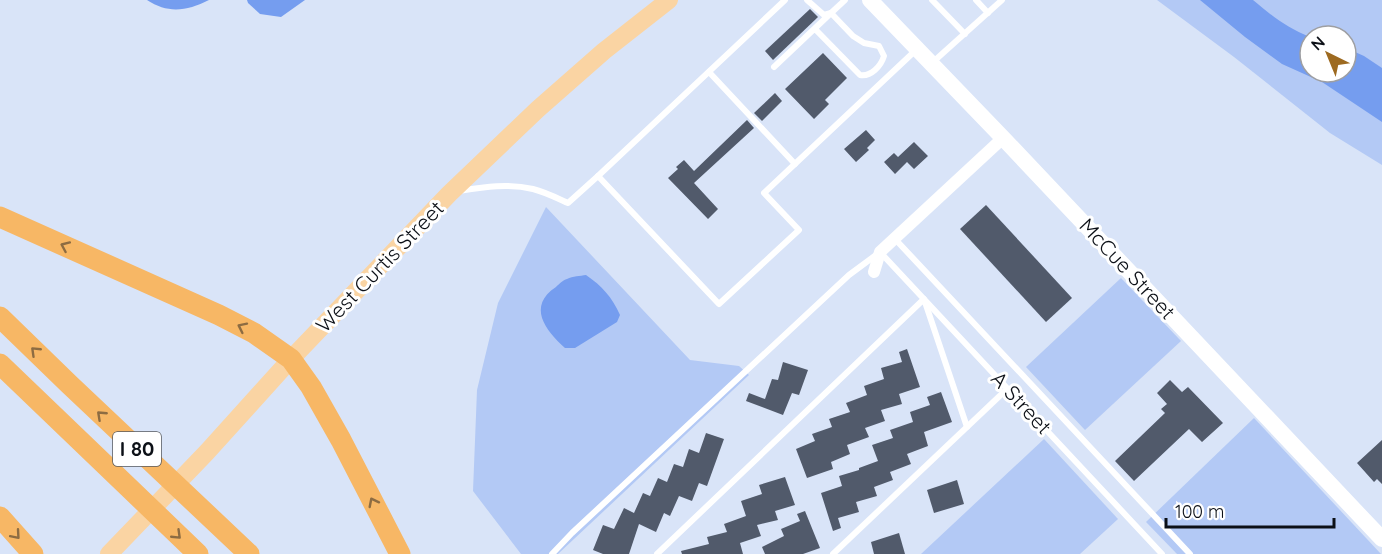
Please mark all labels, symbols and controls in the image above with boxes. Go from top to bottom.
north arrow [1298,24,1358,84]
text: N [1307,32,1329,54]
street label: West Curtis Street [310,195,449,338]
street label: McCue Street [1074,212,1181,324]
one-way arrow [60,241,71,253]
one-way arrow [238,323,249,334]
one-way arrow [31,348,42,359]
street label: A Street [986,365,1057,439]
one-way arrow [98,411,108,422]
road number: I 80 [113,432,161,466]
scale bar [1166,491,1334,529]
one-way arrow [368,497,380,508]
text: 100 m [1175,500,1224,523]
one-way arrow [170,527,181,538]
one-way arrow [9,528,20,539]

